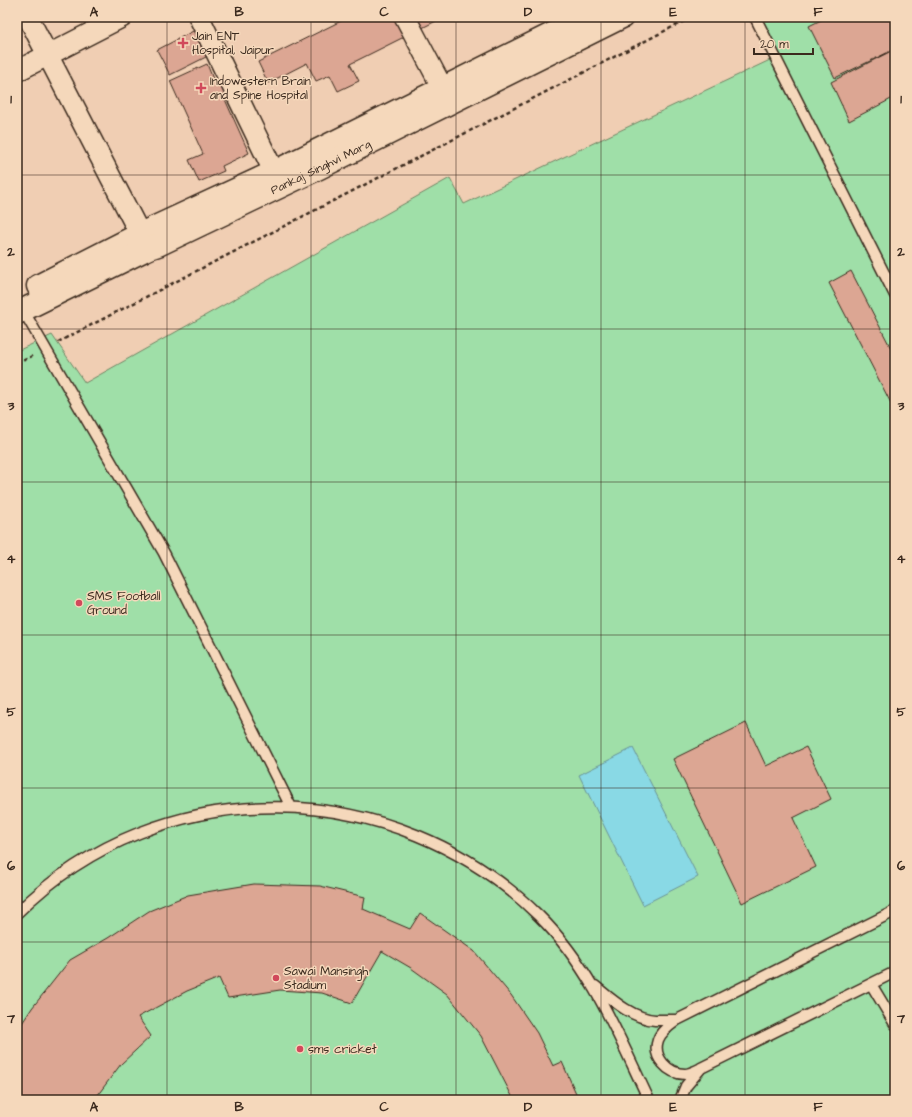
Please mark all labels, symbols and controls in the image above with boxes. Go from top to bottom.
text: A [90,3,99,21]
text: B [234,3,244,21]
text: C [379,3,389,21]
text: D [524,3,533,21]
text: E [669,3,677,21]
text: F [813,3,823,21]
place label: Jain ENT Hospital, Jaipur [192,28,274,59]
scale bar [754,30,813,56]
text: 20 m [760,36,789,53]
marker: Jain ENT Hospital, Jaipur [177,37,189,49]
place label: Indowestern Brain and Spine Hospital [210,73,311,104]
marker: Indowestern Brain and Spine Hospital [195,82,207,94]
text: 1 [10,90,12,108]
text: 1 [900,90,902,108]
street label: Pankaj Singhvi Marg [268,135,374,198]
text: 2 [6,243,15,261]
text: 2 [896,243,905,261]
text: 3 [7,397,15,415]
text: 3 [897,397,905,415]
text: 4 [7,550,16,568]
text: 4 [897,550,906,568]
place label: SMS Football Ground [87,588,161,619]
marker: SMS Football Ground [74,598,84,608]
text: 5 [6,703,16,721]
text: 5 [896,703,906,721]
text: 6 [7,857,16,875]
text: 6 [897,857,906,875]
place label: Sawai Mansingh Stadium [284,963,368,994]
marker: Sawai Mansingh Stadium [271,973,281,983]
text: 7 [6,1010,16,1028]
text: 7 [896,1010,906,1028]
place label: sms cricket [308,1041,377,1058]
marker: sms cricket [295,1044,305,1054]
text: A [90,1098,99,1116]
text: B [234,1098,244,1116]
text: C [379,1098,389,1116]
text: D [524,1098,533,1116]
text: E [669,1098,677,1116]
text: F [813,1098,823,1116]

